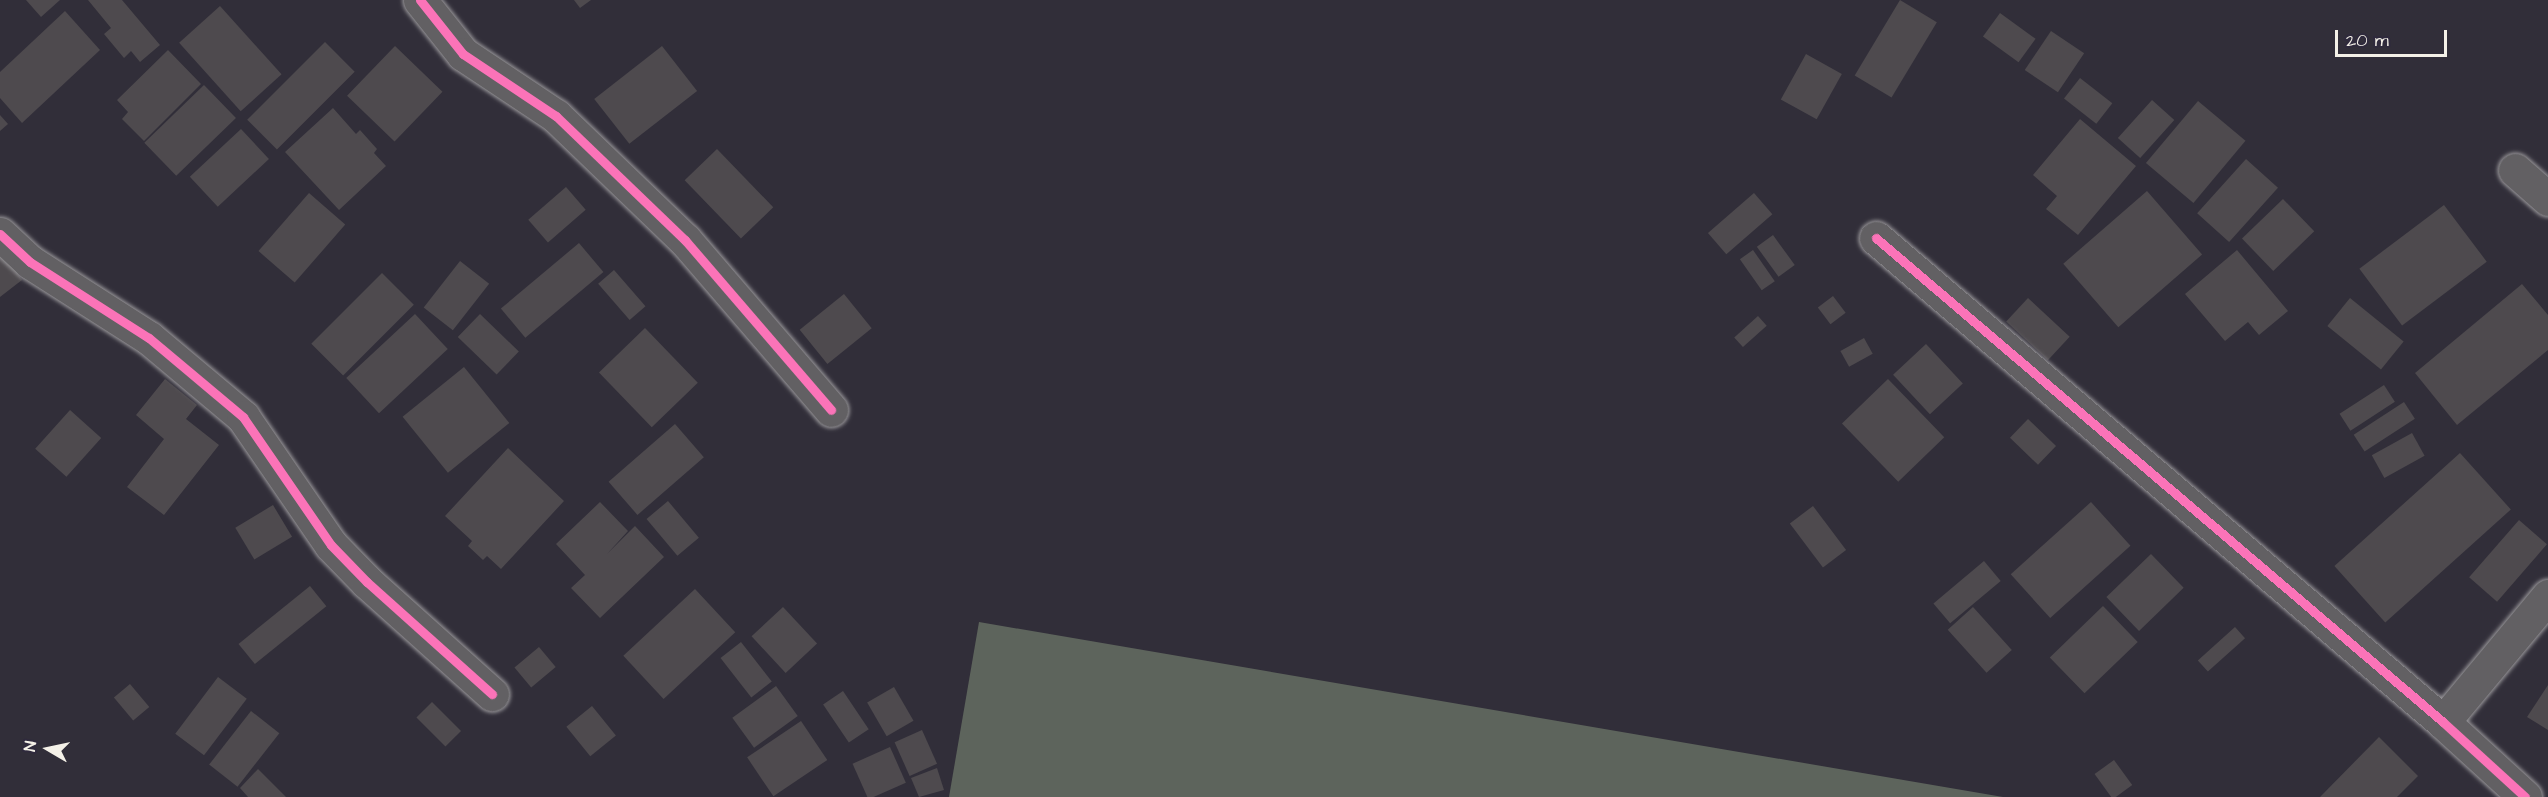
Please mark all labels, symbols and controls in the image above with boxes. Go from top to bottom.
scale bar [2338,18,2450,56]
text: 20 m [2346,28,2389,53]
north arrow [18,719,78,779]
text: N [19,740,42,753]

